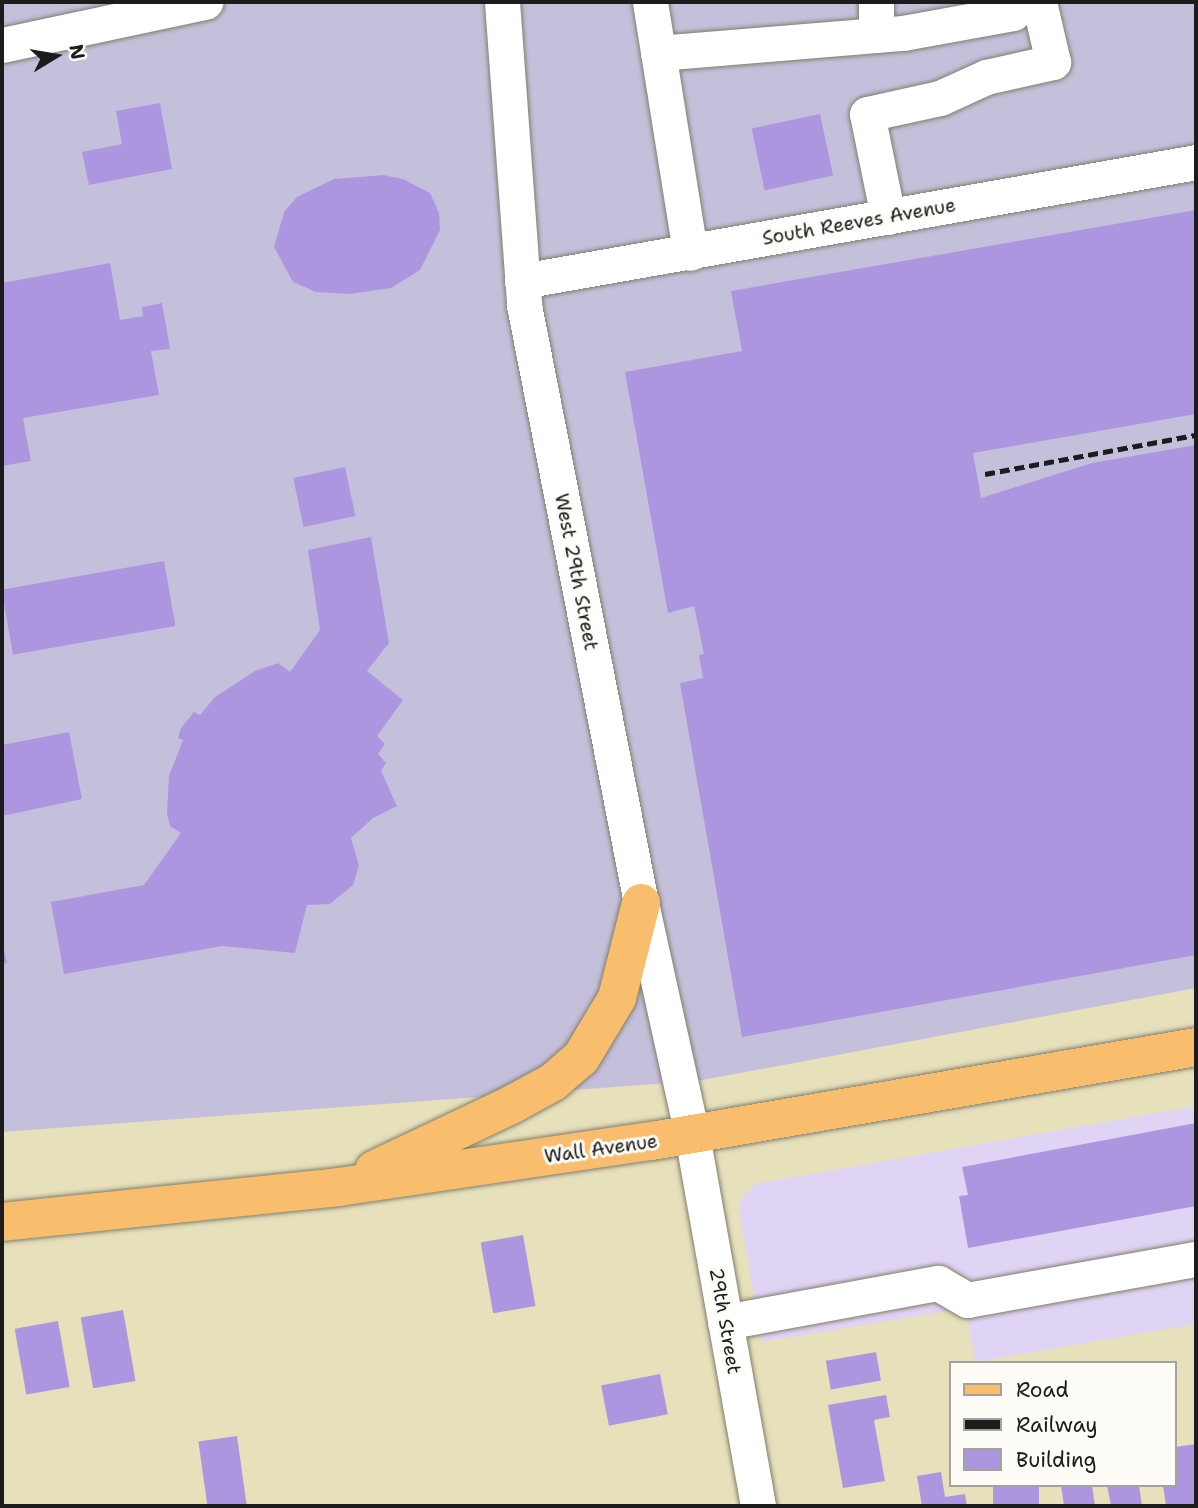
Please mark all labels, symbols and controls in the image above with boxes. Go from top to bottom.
north arrow [21,21,91,91]
text: N [63,42,91,62]
street label: South Reeves Avenue [761,194,957,250]
street label: West 29th Street [550,492,602,652]
street label: Wall Avenue [543,1130,659,1168]
street label: 29th Street [704,1266,746,1376]
legend [950,1361,1177,1487]
text: Road [1016,1376,1069,1404]
text: Railway [1016,1411,1098,1439]
text: Building [1016,1446,1096,1474]

